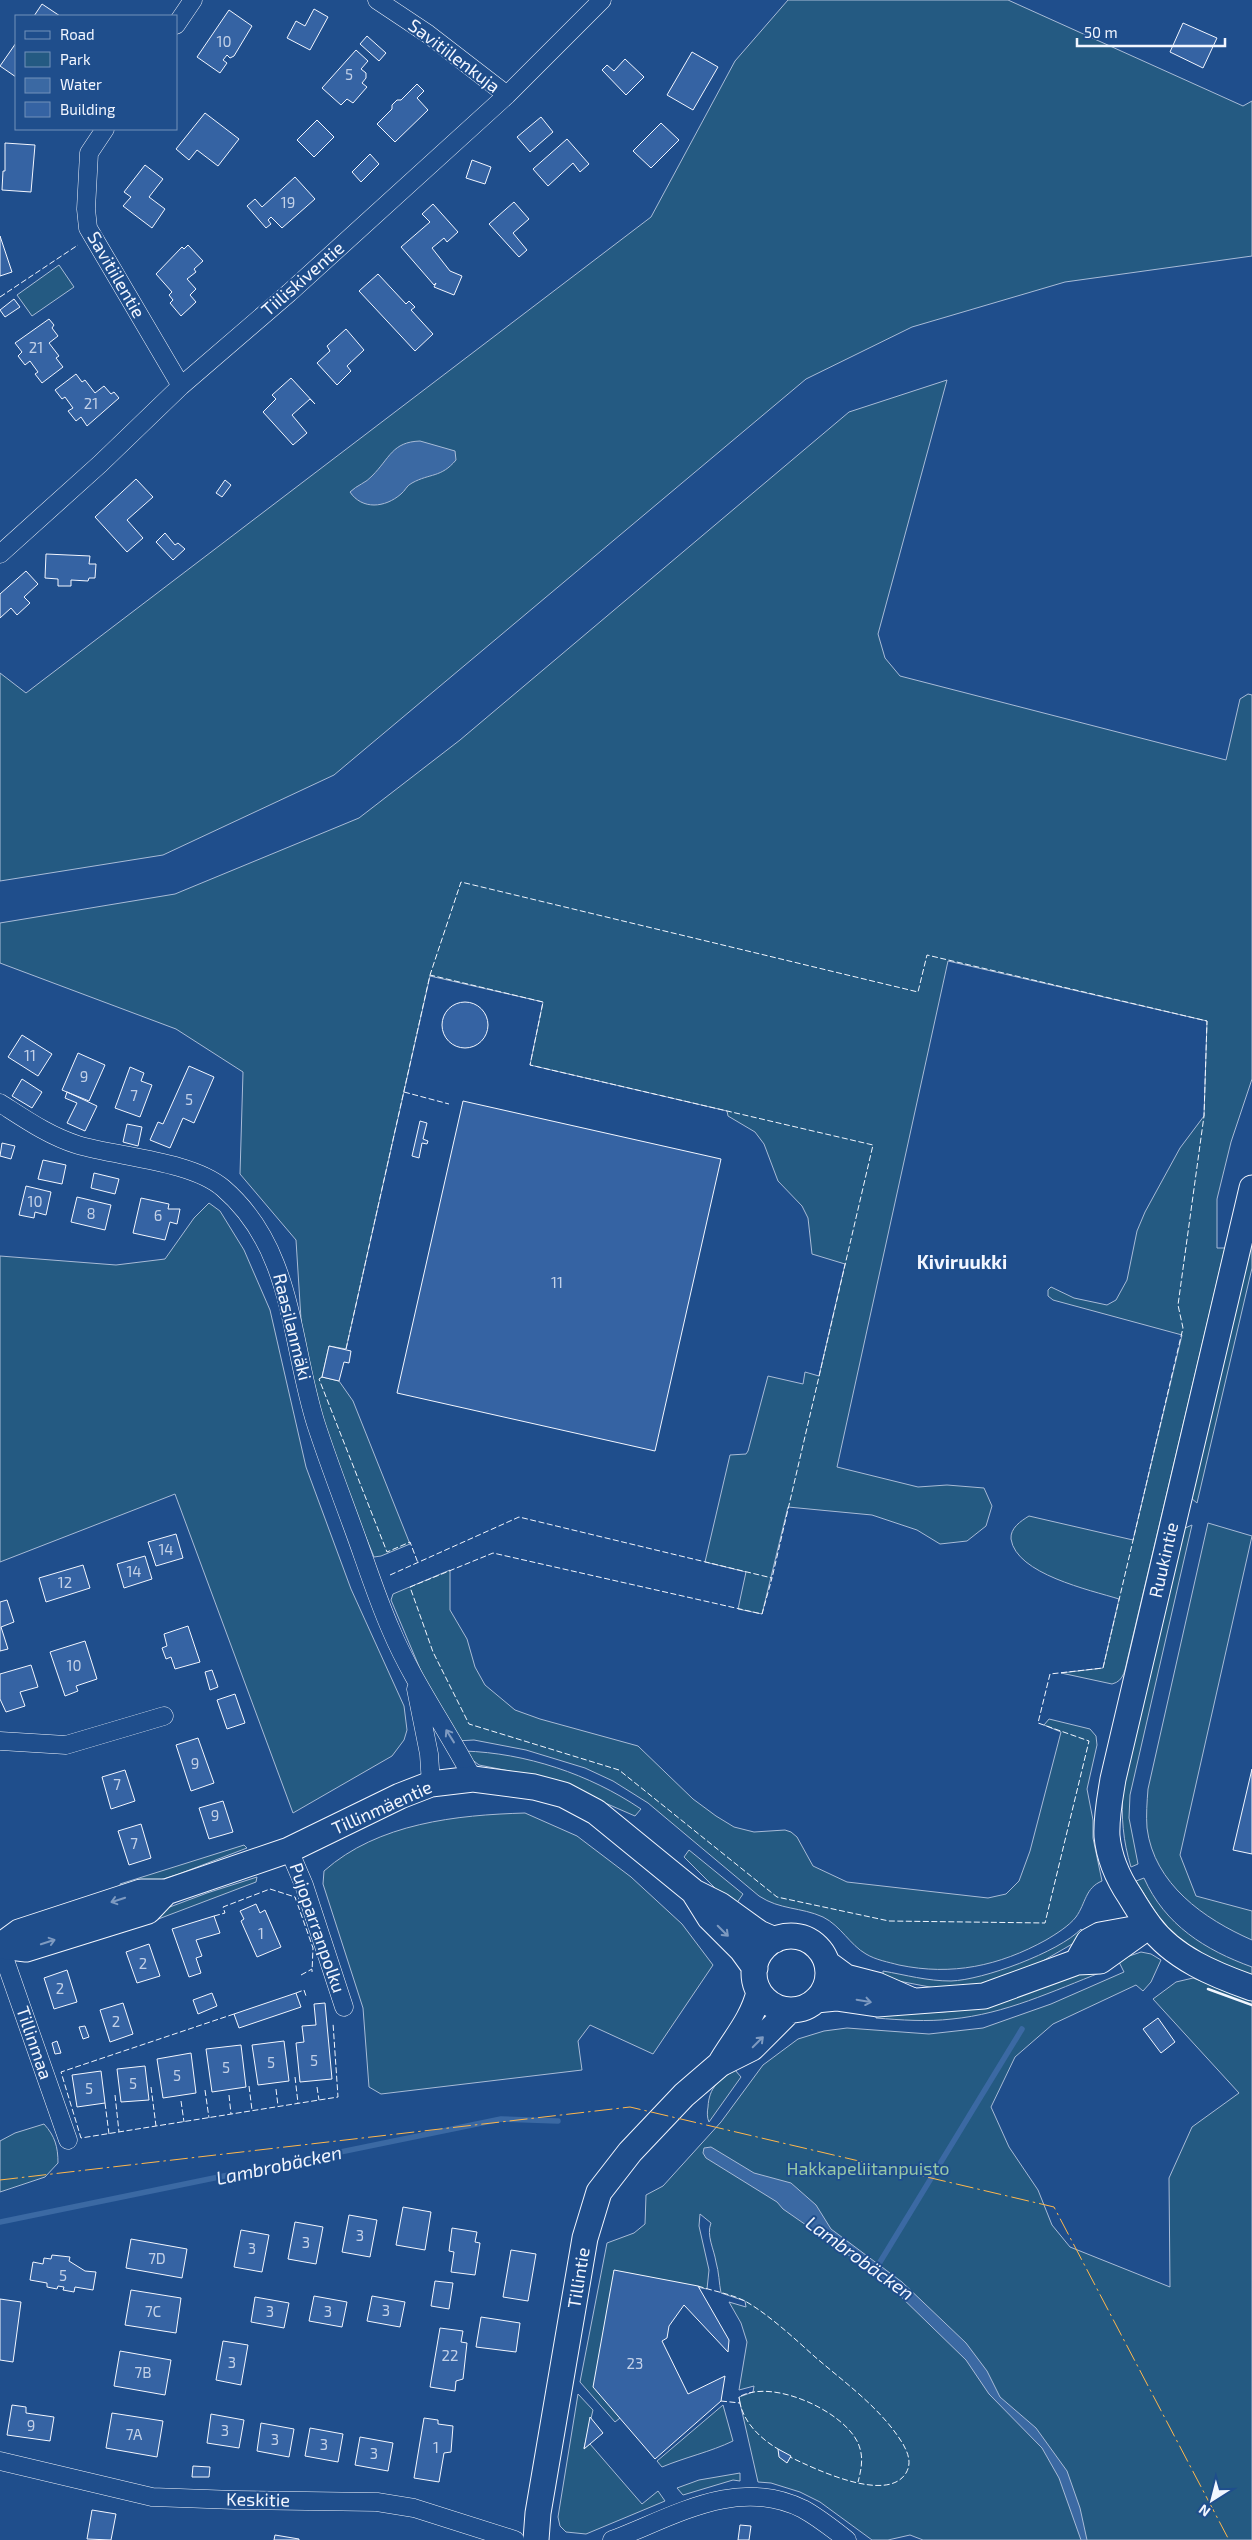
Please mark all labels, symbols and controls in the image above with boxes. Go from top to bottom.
street label: Savitiilenkuja [404,14,505,97]
legend [15,15,178,130]
scale bar [1077,15,1224,47]
text: 50 m [1084,23,1118,41]
text: Road [60,25,95,43]
house number: 10 [216,32,232,50]
text: Park [60,50,91,68]
house number: 5 [345,65,353,83]
text: Water [60,75,102,93]
text: Building [60,100,116,118]
house number: 19 [281,193,295,211]
street label: Savitiilentie [83,227,150,322]
street label: Tiiliskiventie [256,236,348,320]
house number: 21 [29,338,43,356]
house number: 21 [84,394,98,412]
house number: 11 [24,1046,36,1064]
house number: 9 [80,1067,88,1085]
house number: 7 [130,1086,138,1104]
house number: 5 [185,1090,193,1108]
house number: 10 [27,1192,43,1210]
house number: 8 [86,1204,96,1222]
house number: 6 [154,1206,162,1224]
district label: Kiviruukki [917,1250,1007,1273]
street label: Raasilanmäki [269,1271,317,1383]
house number: 11 [551,1273,563,1291]
street label: Ruukintie [1144,1520,1182,1600]
house number: 14 [158,1540,174,1558]
house number: 14 [126,1562,142,1580]
house number: 12 [58,1573,72,1591]
house number: 10 [66,1656,82,1674]
one-way arrow [444,1729,455,1743]
house number: 9 [191,1754,199,1772]
house number: 7 [113,1775,121,1793]
street label: Tillinmäentie [328,1775,435,1839]
house number: 9 [211,1806,219,1824]
house number: 7 [130,1834,138,1852]
street label: Pujoparranpolku [285,1860,351,1996]
one-way arrow [111,1896,127,1905]
house number: 1 [258,1924,264,1942]
one-way arrow [716,1925,729,1937]
one-way arrow [39,1937,55,1946]
house number: 2 [139,1954,147,1972]
house number: 2 [56,1979,64,1997]
one-way arrow [855,1997,871,2007]
street label: Tillinmaa [12,2003,58,2082]
house number: 2 [112,2012,120,2030]
one-way arrow [752,2035,764,2048]
house number: 5 [310,2051,318,2069]
house number: 5 [267,2053,275,2071]
house number: 5 [222,2058,230,2076]
house number: 5 [173,2066,181,2084]
house number: 5 [129,2074,137,2092]
house number: 5 [85,2079,93,2097]
water label: Lambrobäcken [214,2140,344,2189]
park label: Hakkapeliitanpuisto [786,2157,950,2179]
water label: Lambrobäcken [802,2211,919,2305]
house number: 3 [356,2226,364,2244]
house number: 3 [302,2233,310,2251]
house number: 3 [248,2239,256,2257]
street label: Tillintie [562,2246,594,2310]
house number: 7D [148,2249,166,2267]
house number: 5 [59,2266,67,2284]
house number: 3 [382,2301,390,2319]
house number: 7C [145,2302,162,2320]
house number: 3 [266,2302,274,2320]
house number: 3 [324,2302,332,2320]
house number: 22 [442,2346,458,2364]
house number: 3 [228,2353,236,2371]
house number: 23 [627,2354,643,2372]
house number: 7B [135,2363,151,2381]
house number: 9 [27,2416,35,2434]
house number: 3 [221,2421,229,2439]
house number: 7A [126,2425,143,2443]
house number: 3 [271,2430,279,2448]
house number: 3 [320,2435,328,2453]
house number: 1 [433,2438,439,2456]
house number: 3 [370,2444,378,2462]
north arrow [1187,2475,1237,2525]
street label: Keskitie [226,2487,290,2511]
text: N [1195,2501,1213,2521]

